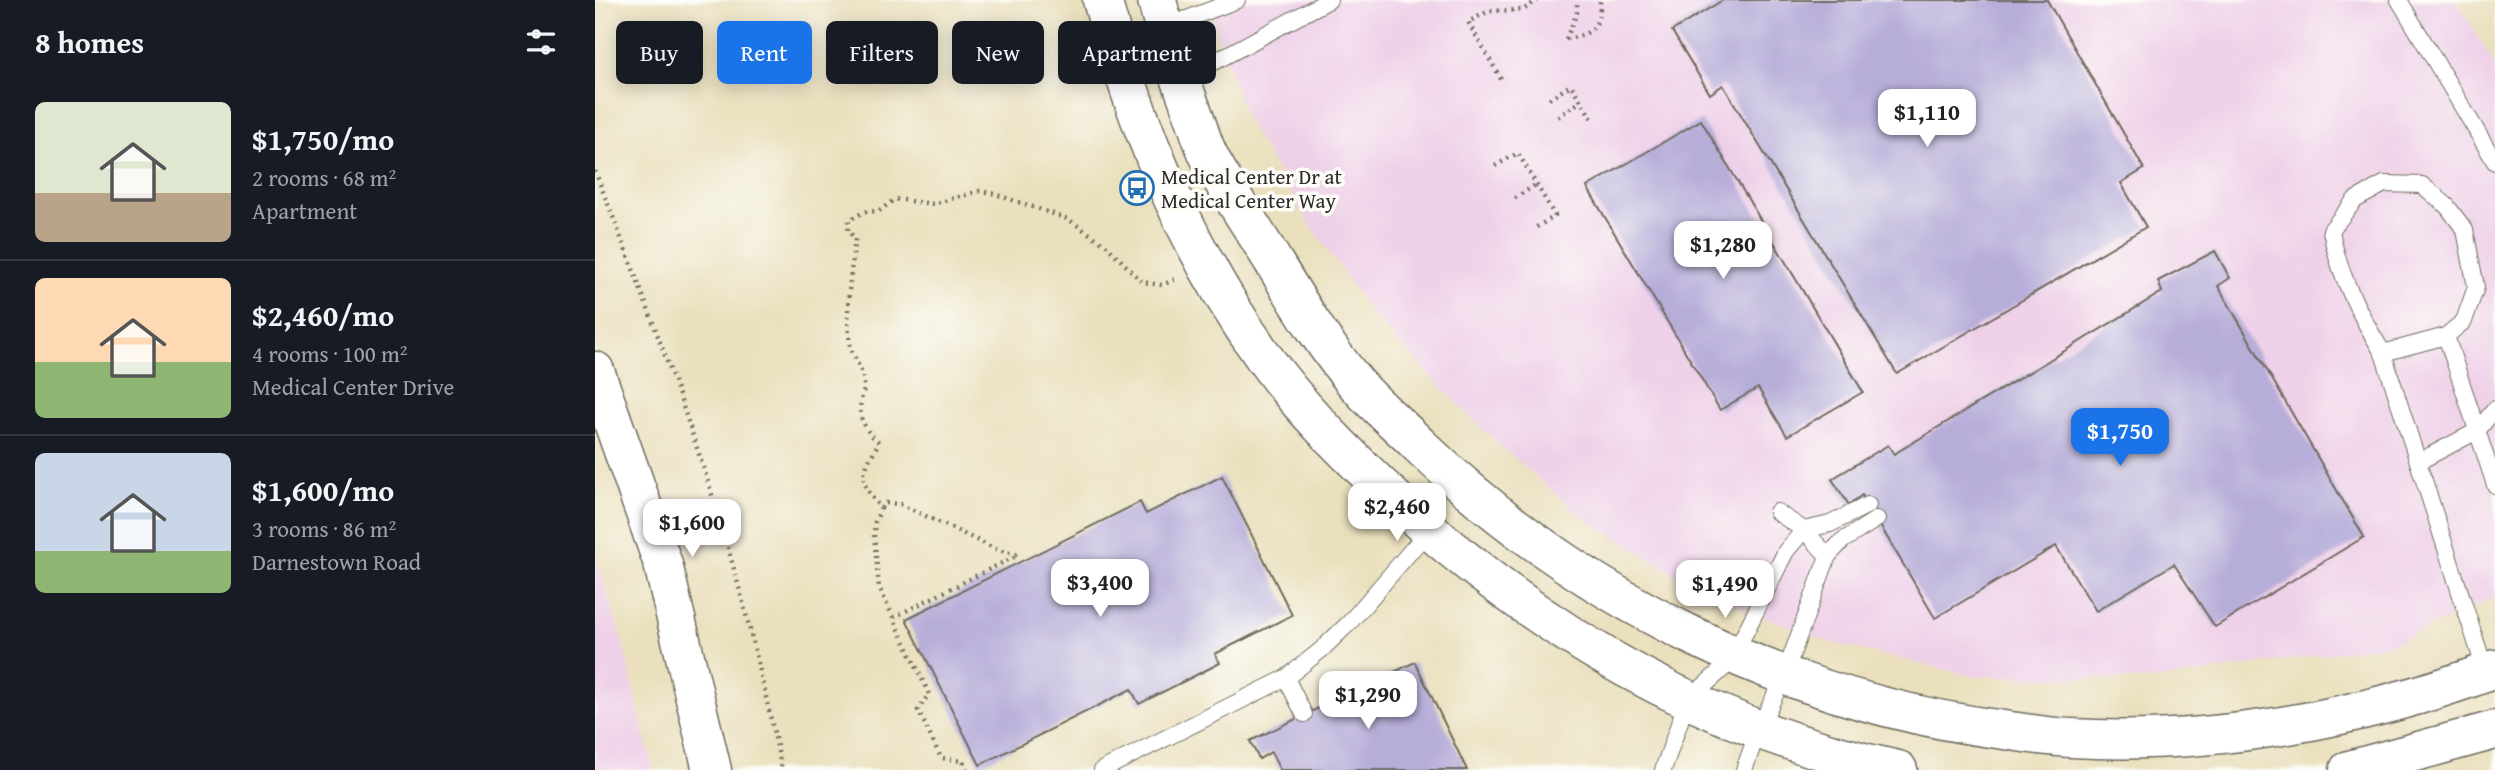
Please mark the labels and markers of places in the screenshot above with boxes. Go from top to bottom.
pin: $1,110 [1870,90,1984,149]
place label: Medical Center Dr at Medical Center Way [1161,161,1342,216]
bus stop icon: Medical Center Dr at Medical Center Way [1118,169,1156,207]
pin: $1,280 [1666,222,1780,281]
pin: $1,750 [2063,408,2177,468]
pin: $2,460 [1340,484,1454,543]
pin: $1,600 [635,500,749,559]
pin: $3,400 [1043,560,1157,619]
pin: $1,490 [1668,560,1782,620]
pin: $1,290 [1311,672,1425,731]

